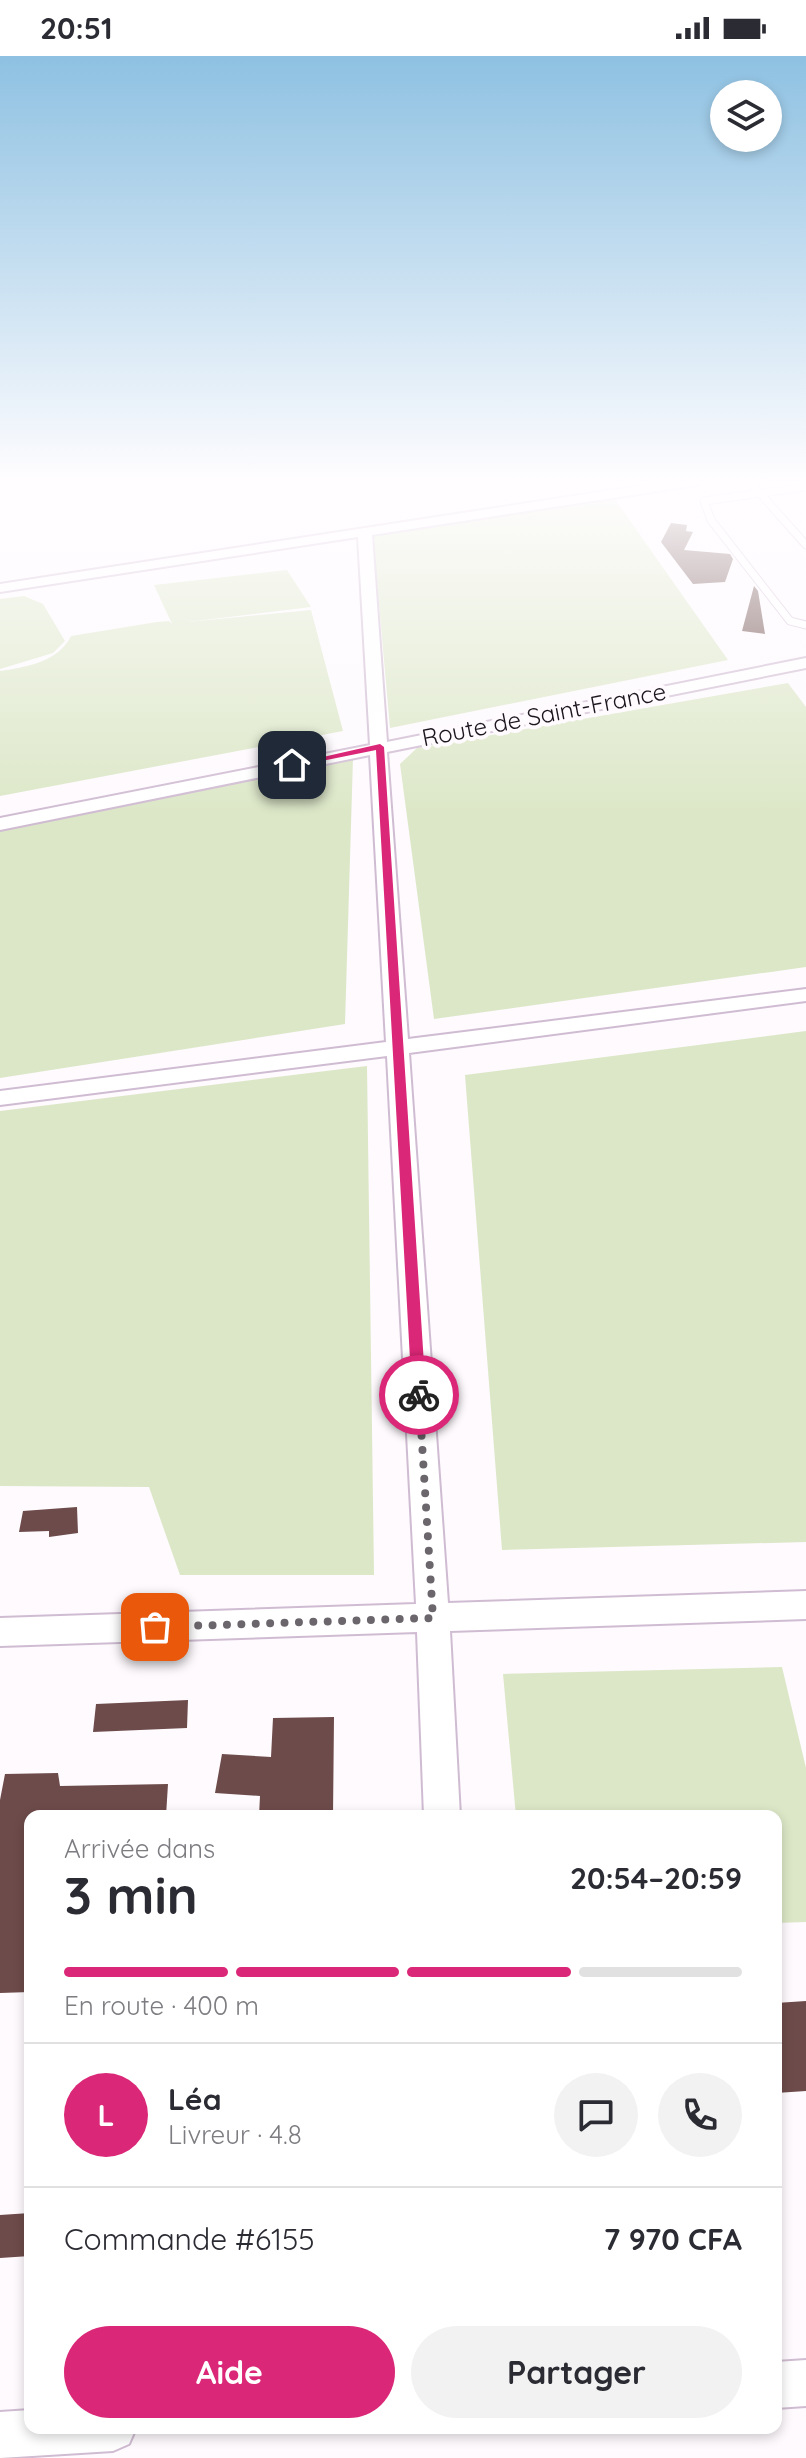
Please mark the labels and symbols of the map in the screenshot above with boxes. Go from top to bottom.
street label: Route de Saint-France [419,676,668,752]
pin [258,731,326,799]
courier [379,1355,459,1435]
pin [121,1593,189,1661]

